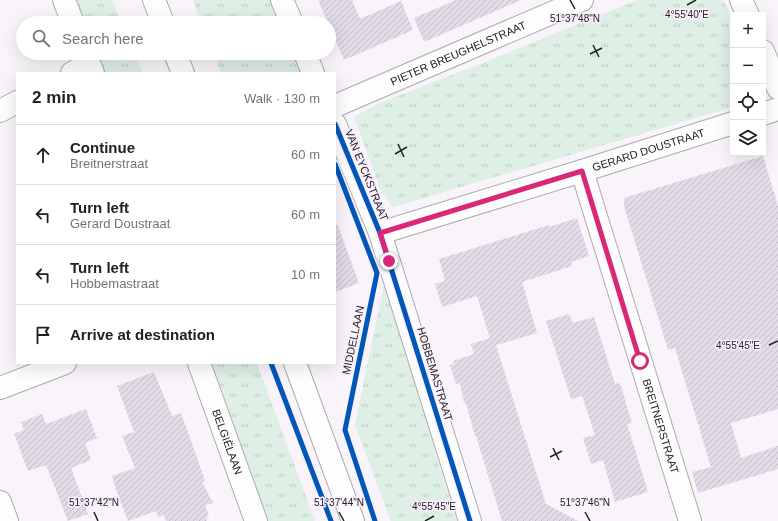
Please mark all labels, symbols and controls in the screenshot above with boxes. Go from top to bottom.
text: 4°55'40"E [665,9,709,20]
map controls [730,12,766,156]
button: + [730,12,766,48]
text: 51°37'48"N [550,13,600,24]
search box [16,16,336,60]
street label: PIETER BREUGHELSTRAAT [389,19,528,87]
icon: search [30,27,52,49]
text: Search here [62,30,144,47]
button: − [730,48,766,84]
button: locate [730,84,766,120]
text: 2 min [32,88,76,107]
text: Walk · 130 m [244,91,320,106]
button: layers [730,120,766,156]
street label: GERARD DOUSTRAAT [591,126,706,173]
street label: VAN EYCKSTRAAT [343,128,391,223]
text: Continue [70,139,135,156]
icon: ahead [32,144,54,166]
text: 60 m [291,147,320,162]
text: Breitnerstraat [70,156,148,171]
text: Turn left [70,199,129,216]
icon: left [32,204,54,226]
text: 60 m [291,207,320,222]
text: Gerard Doustraat [70,216,170,231]
route end [380,252,398,270]
text: Turn left [70,259,129,276]
icon: left [32,264,54,286]
text: 10 m [291,267,320,282]
text: Hobbemastraat [70,276,159,291]
street label: MIDDELLAAN [340,304,366,376]
icon: arrive [32,324,54,346]
text: Arrive at destination [70,326,215,343]
street label: HOBBEMASTRAAT [415,326,455,423]
text: 4°55'45"E [716,340,760,351]
route start [631,352,649,370]
street label: BREITNERSTRAAT [640,377,681,475]
street label: BELGIËLAAN [210,408,245,476]
text: 51°37'42"N [69,497,119,508]
text: 51°37'44"N [314,497,364,508]
text: 51°37'46"N [560,497,610,508]
text: 4°55'45"E [412,501,456,512]

